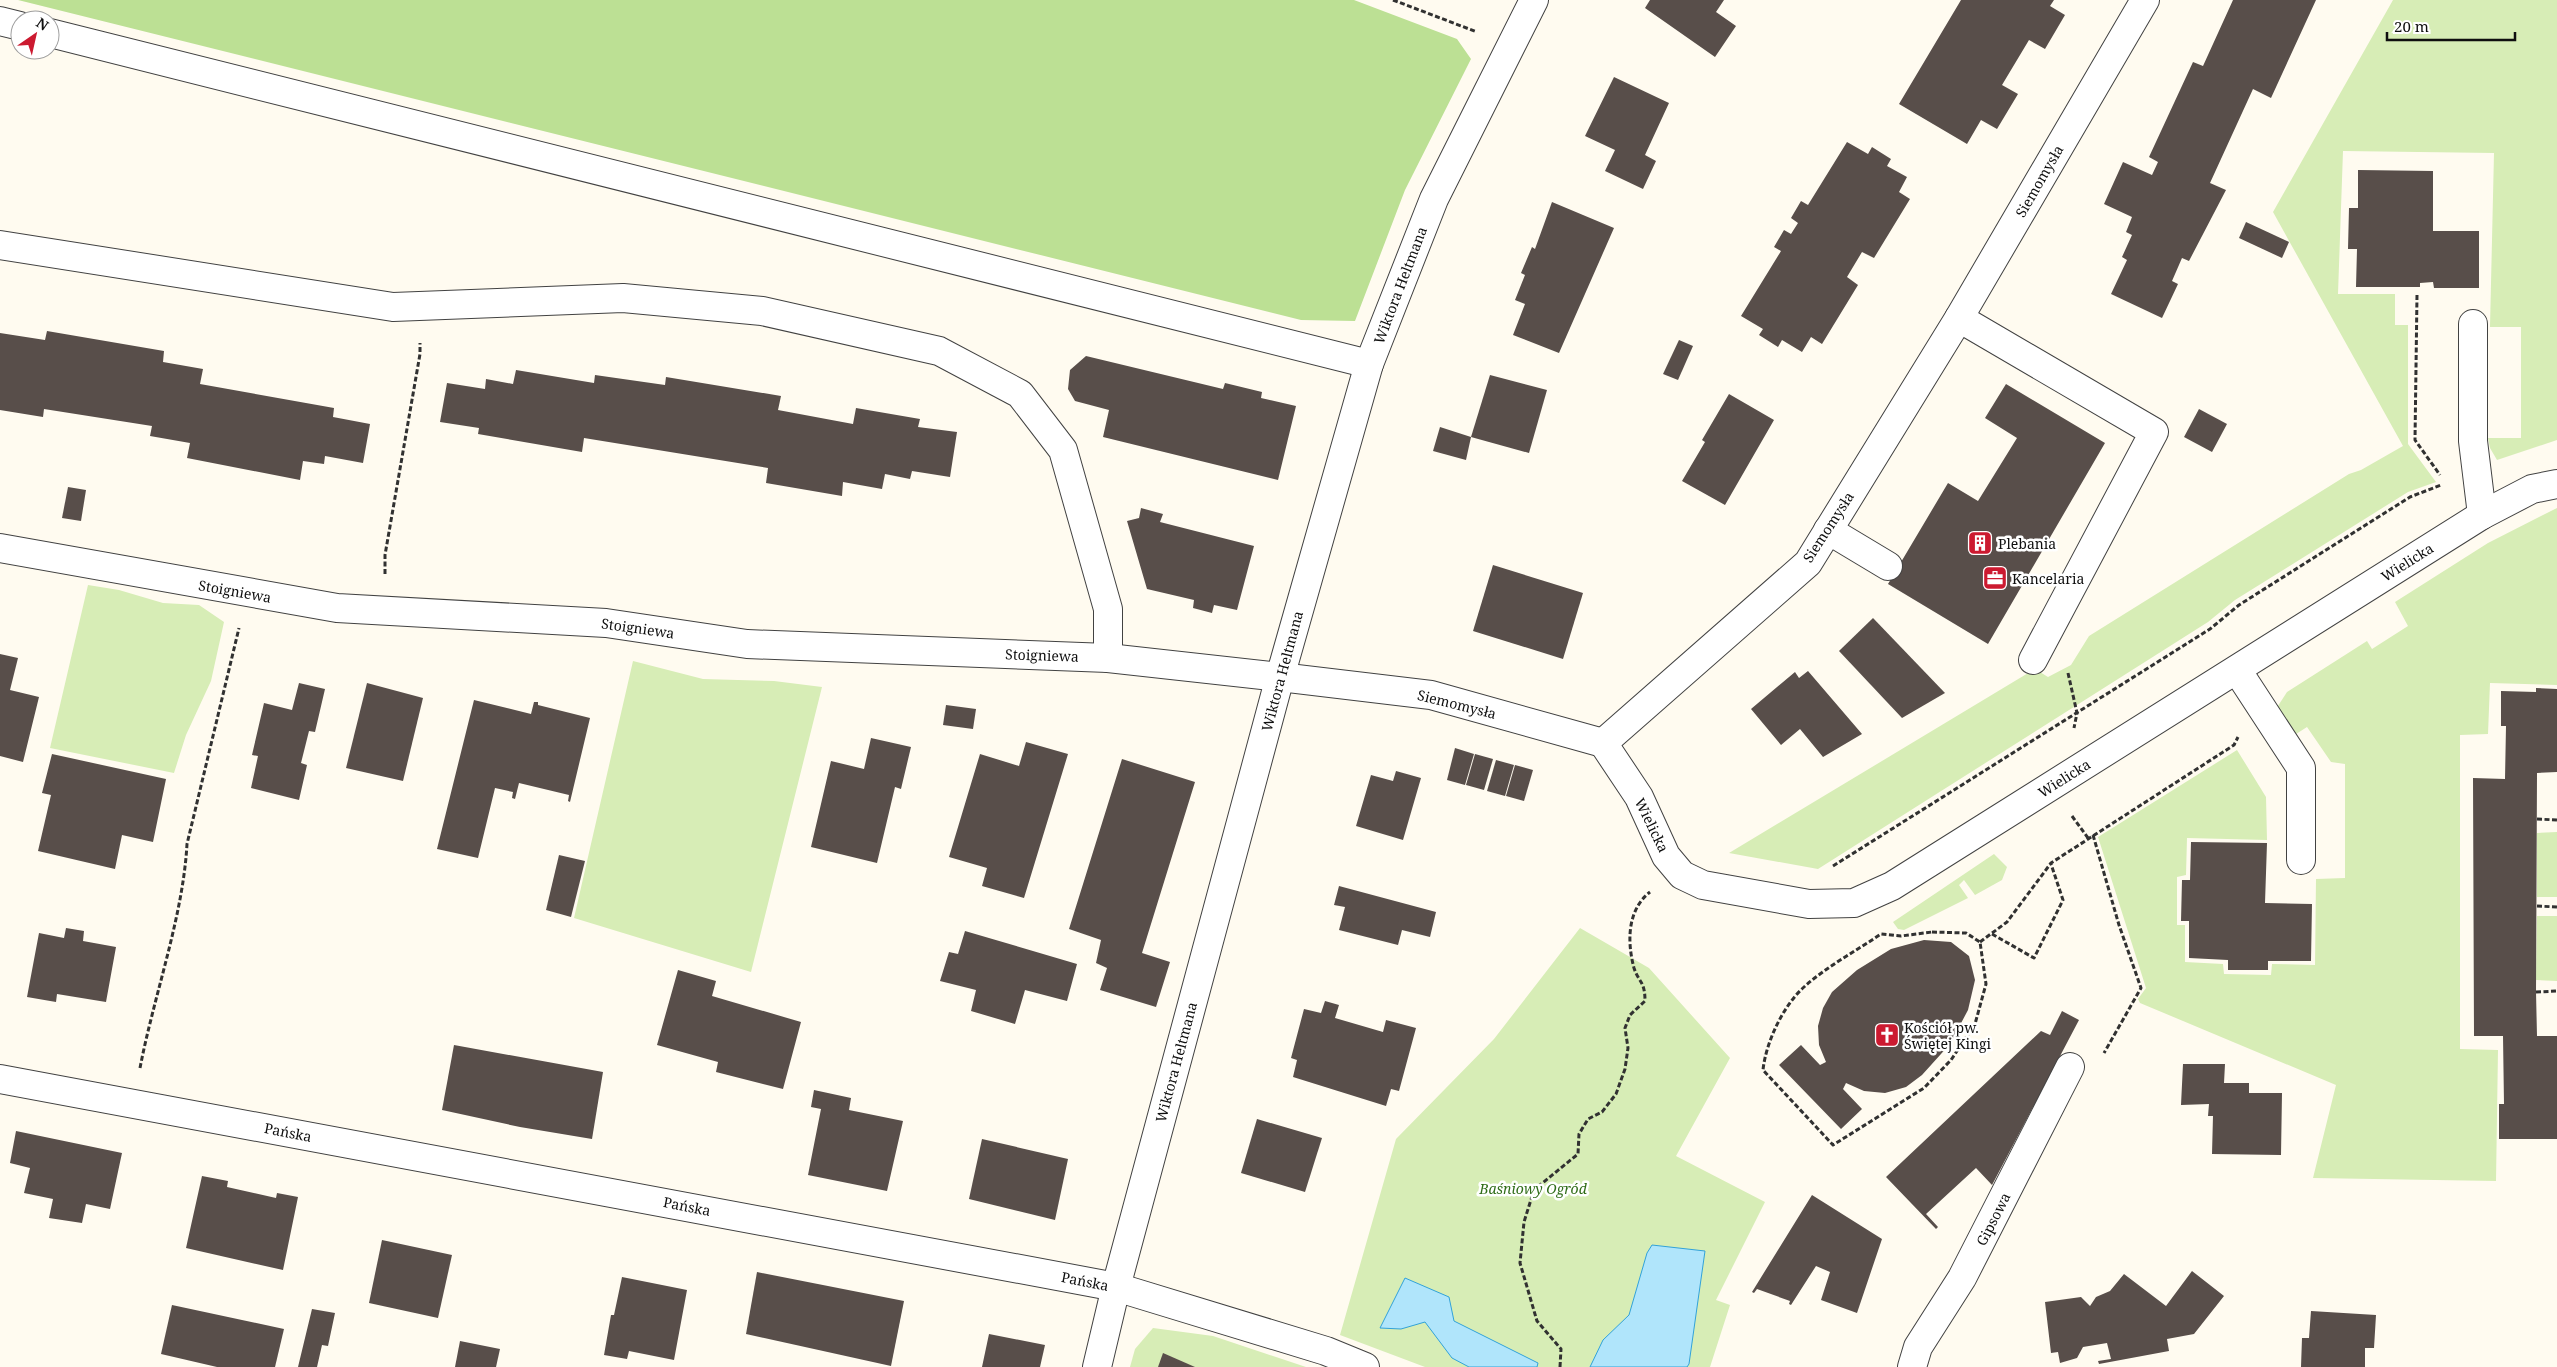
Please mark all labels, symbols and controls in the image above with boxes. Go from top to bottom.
north arrow [10,10,60,60]
scale bar [2387,10,2514,42]
text: N [33,13,52,35]
text: 20 m [2394,16,2429,36]
street label: Siemomysła [2011,141,2067,221]
street label: Wiktora Heltmana [1369,224,1431,346]
street label: Siemomysła [1798,488,1858,566]
building icon: Plebania [1967,530,1993,556]
place label: Plebania [1998,534,2056,553]
street label: Wielicka [2377,538,2437,586]
office icon: Kancelaria [1982,565,2008,591]
place label: Kancelaria [2012,569,2084,588]
street label: Stoigniewa [197,575,273,607]
street label: Wiktora Heltmana [1257,609,1307,733]
street label: Stoigniewa [600,613,676,643]
street label: Stoigniewa [1005,644,1079,666]
street label: Siemomysła [1416,685,1498,723]
street label: Wielicka [2034,754,2094,802]
street label: Wielicka [1631,795,1673,856]
street label: Wiktora Heltmana [1151,1000,1201,1124]
place label: Kościół pw. Świętej Kingi [1904,1018,1992,1053]
church icon: Kościół pw. Świętej Kingi [1874,1022,1900,1048]
street label: Pańska [263,1118,313,1146]
park label: Baśniowy Ogród [1478,1179,1588,1198]
street label: Gipsowa [1972,1189,2015,1249]
street label: Pańska [662,1192,712,1220]
street label: Pańska [1060,1267,1110,1295]

